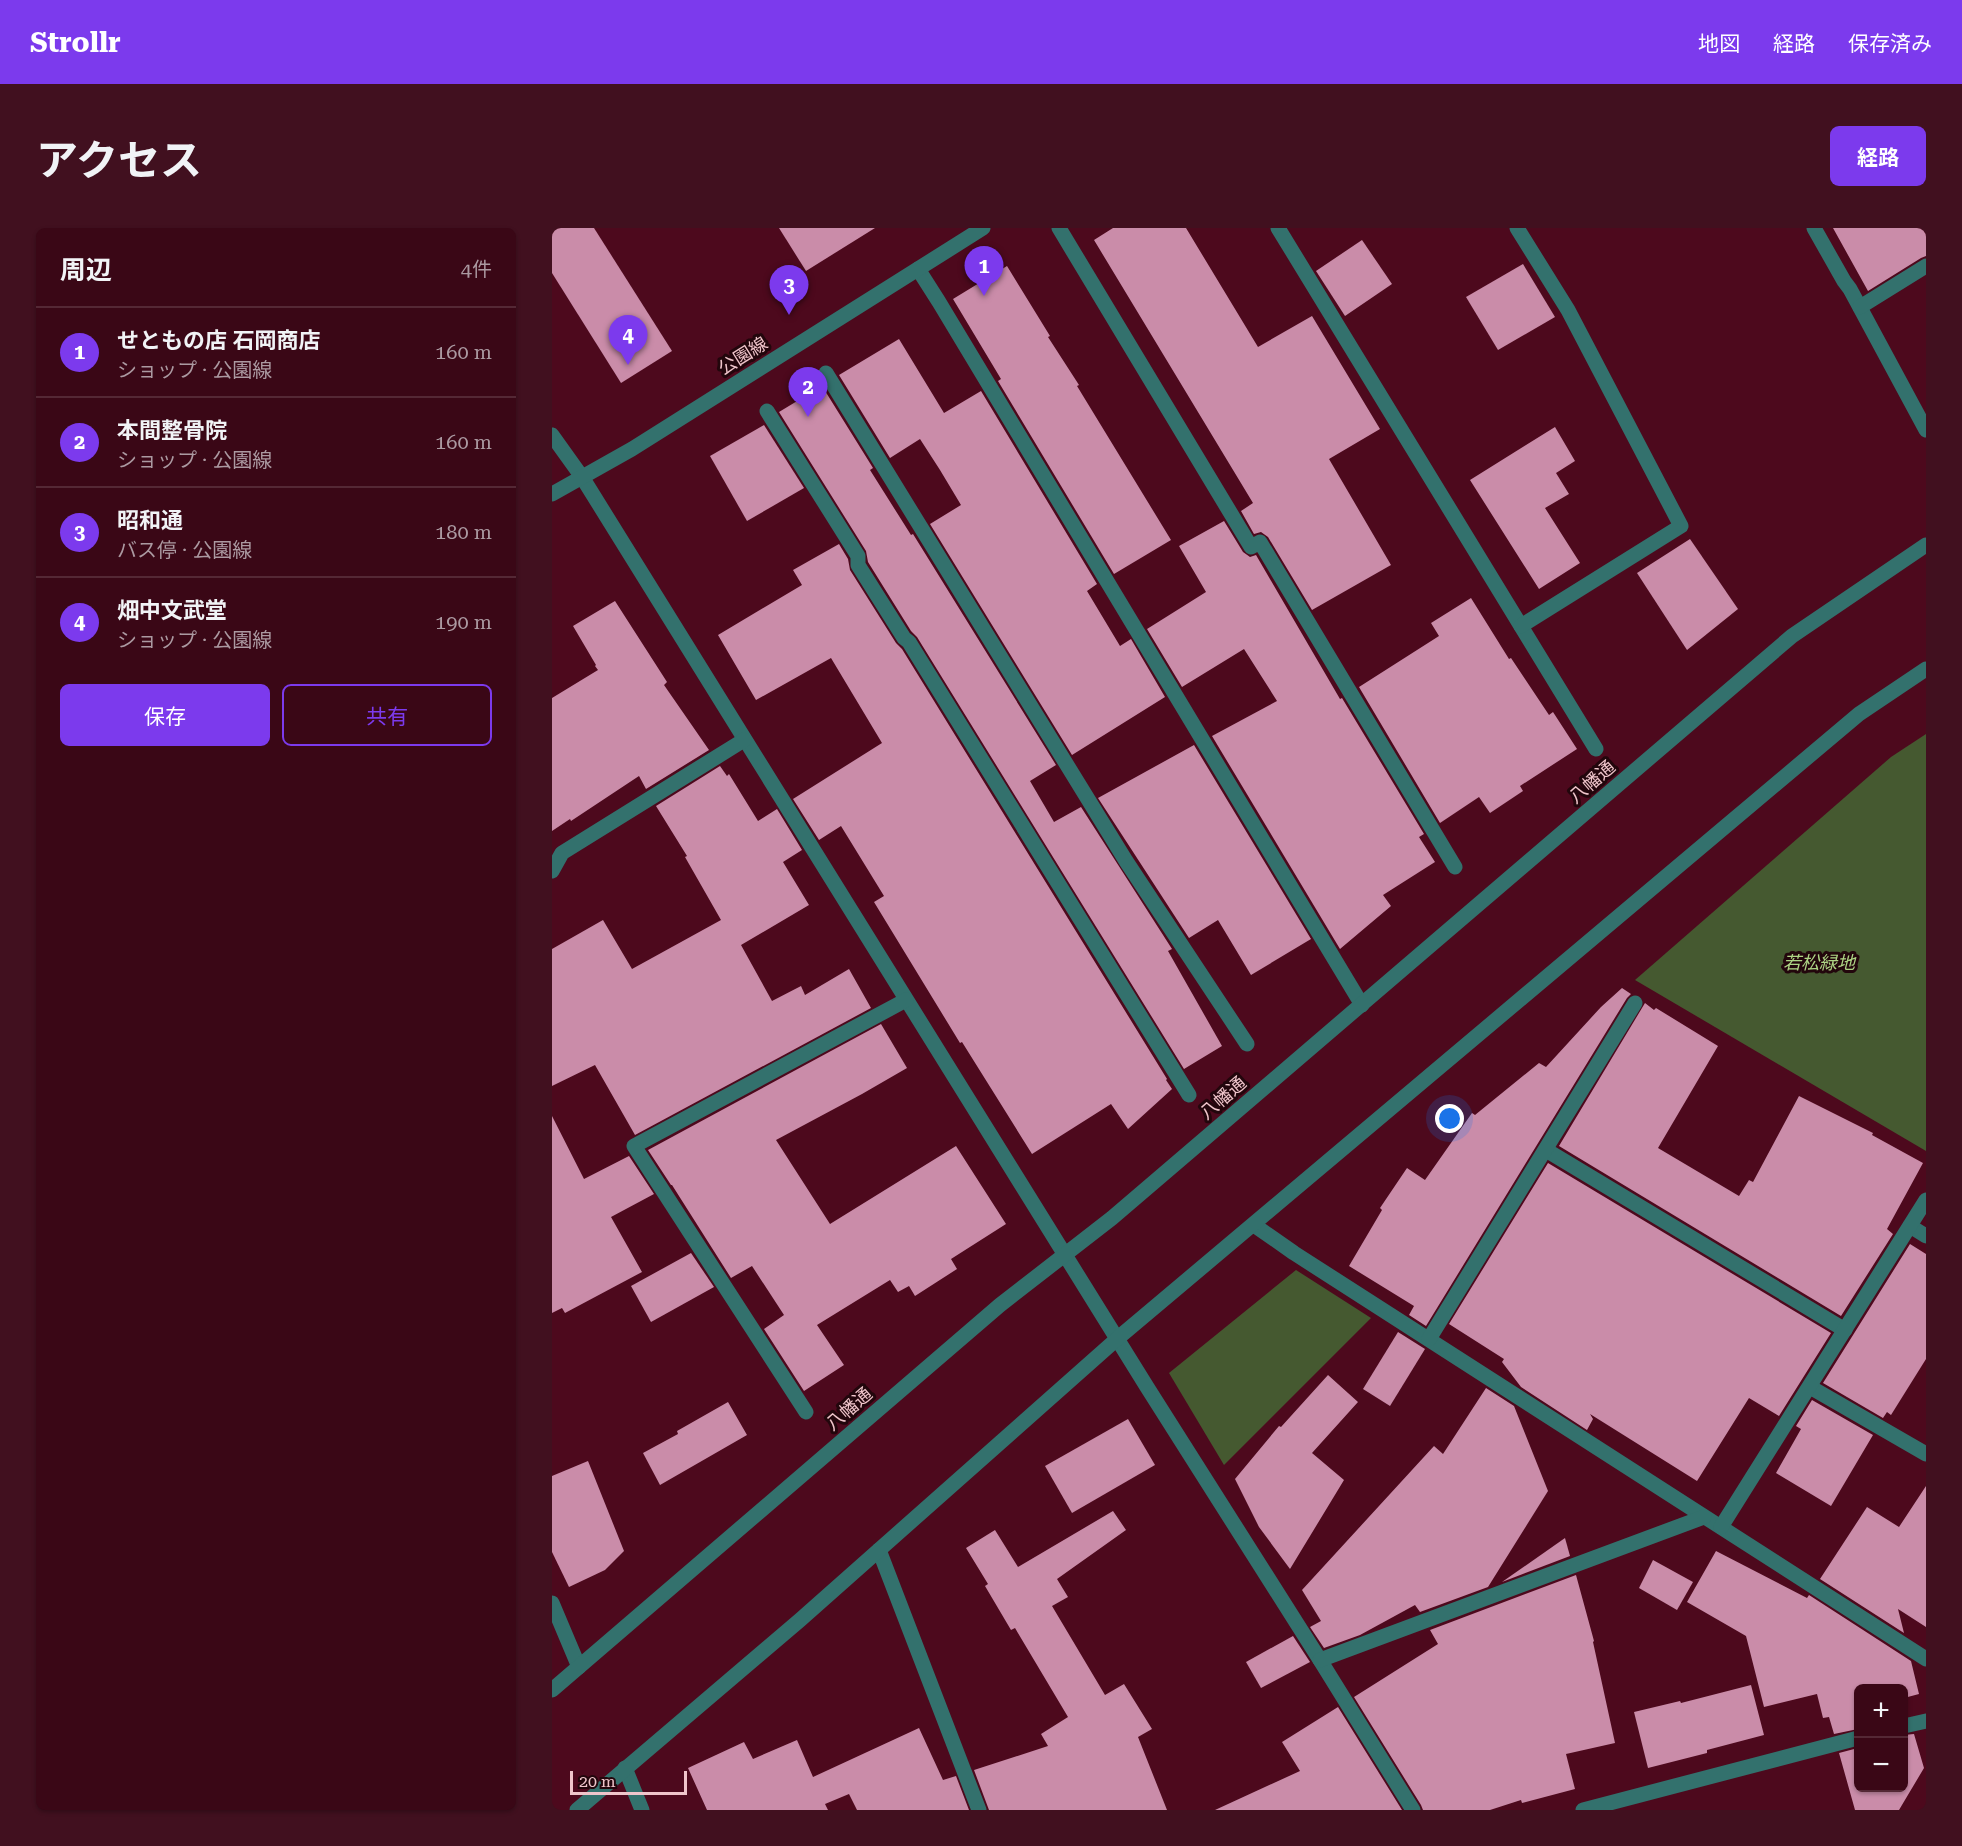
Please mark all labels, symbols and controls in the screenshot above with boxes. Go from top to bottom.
text: Strollr [30,26,121,59]
text: 地図 [1698,32,1740,56]
text: 経路 [1773,32,1815,56]
text: 保存済み [1848,32,1932,56]
button: 経路 [1830,126,1926,186]
text: アクセス [36,136,202,185]
pin: 1 [964,247,1004,296]
text: 周辺 [60,255,112,285]
text: 4件 [461,257,492,281]
pin: 3 [770,266,808,315]
pin: 4 [608,316,648,365]
text: せともの店 石岡商店 [117,328,321,353]
street label: 公園線 [714,332,771,379]
text: 1 [74,340,85,364]
text: 160 m [435,340,492,364]
text: ショップ · 公園線 [117,358,272,382]
pin: 2 [788,368,828,417]
text: 本間整骨院 [117,418,227,443]
text: 2 [74,430,85,454]
text: 160 m [435,430,492,454]
text: ショップ · 公園線 [117,448,272,472]
text: 昭和通 [117,508,183,533]
text: 3 [74,520,85,544]
text: 180 m [435,520,492,544]
text: バス停 · 公園線 [117,538,252,562]
text: 畑中文武堂 [117,598,227,623]
text: 4 [74,610,85,634]
text: 190 m [435,610,492,634]
text: ショップ · 公園線 [117,628,272,652]
button: 保存 [60,684,270,746]
button: 共有 [282,684,492,746]
street label: 八幡通 [1564,756,1619,807]
park label: 若松緑地 [1783,952,1857,973]
street label: 八幡通 [1195,1072,1250,1123]
your location [1435,1104,1464,1133]
street label: 八幡通 [821,1383,876,1434]
map controls [1854,1684,1908,1792]
button: + [1854,1684,1908,1738]
button: − [1854,1738,1908,1792]
scale bar [570,1768,687,1796]
text: 20 m [579,1772,616,1791]

